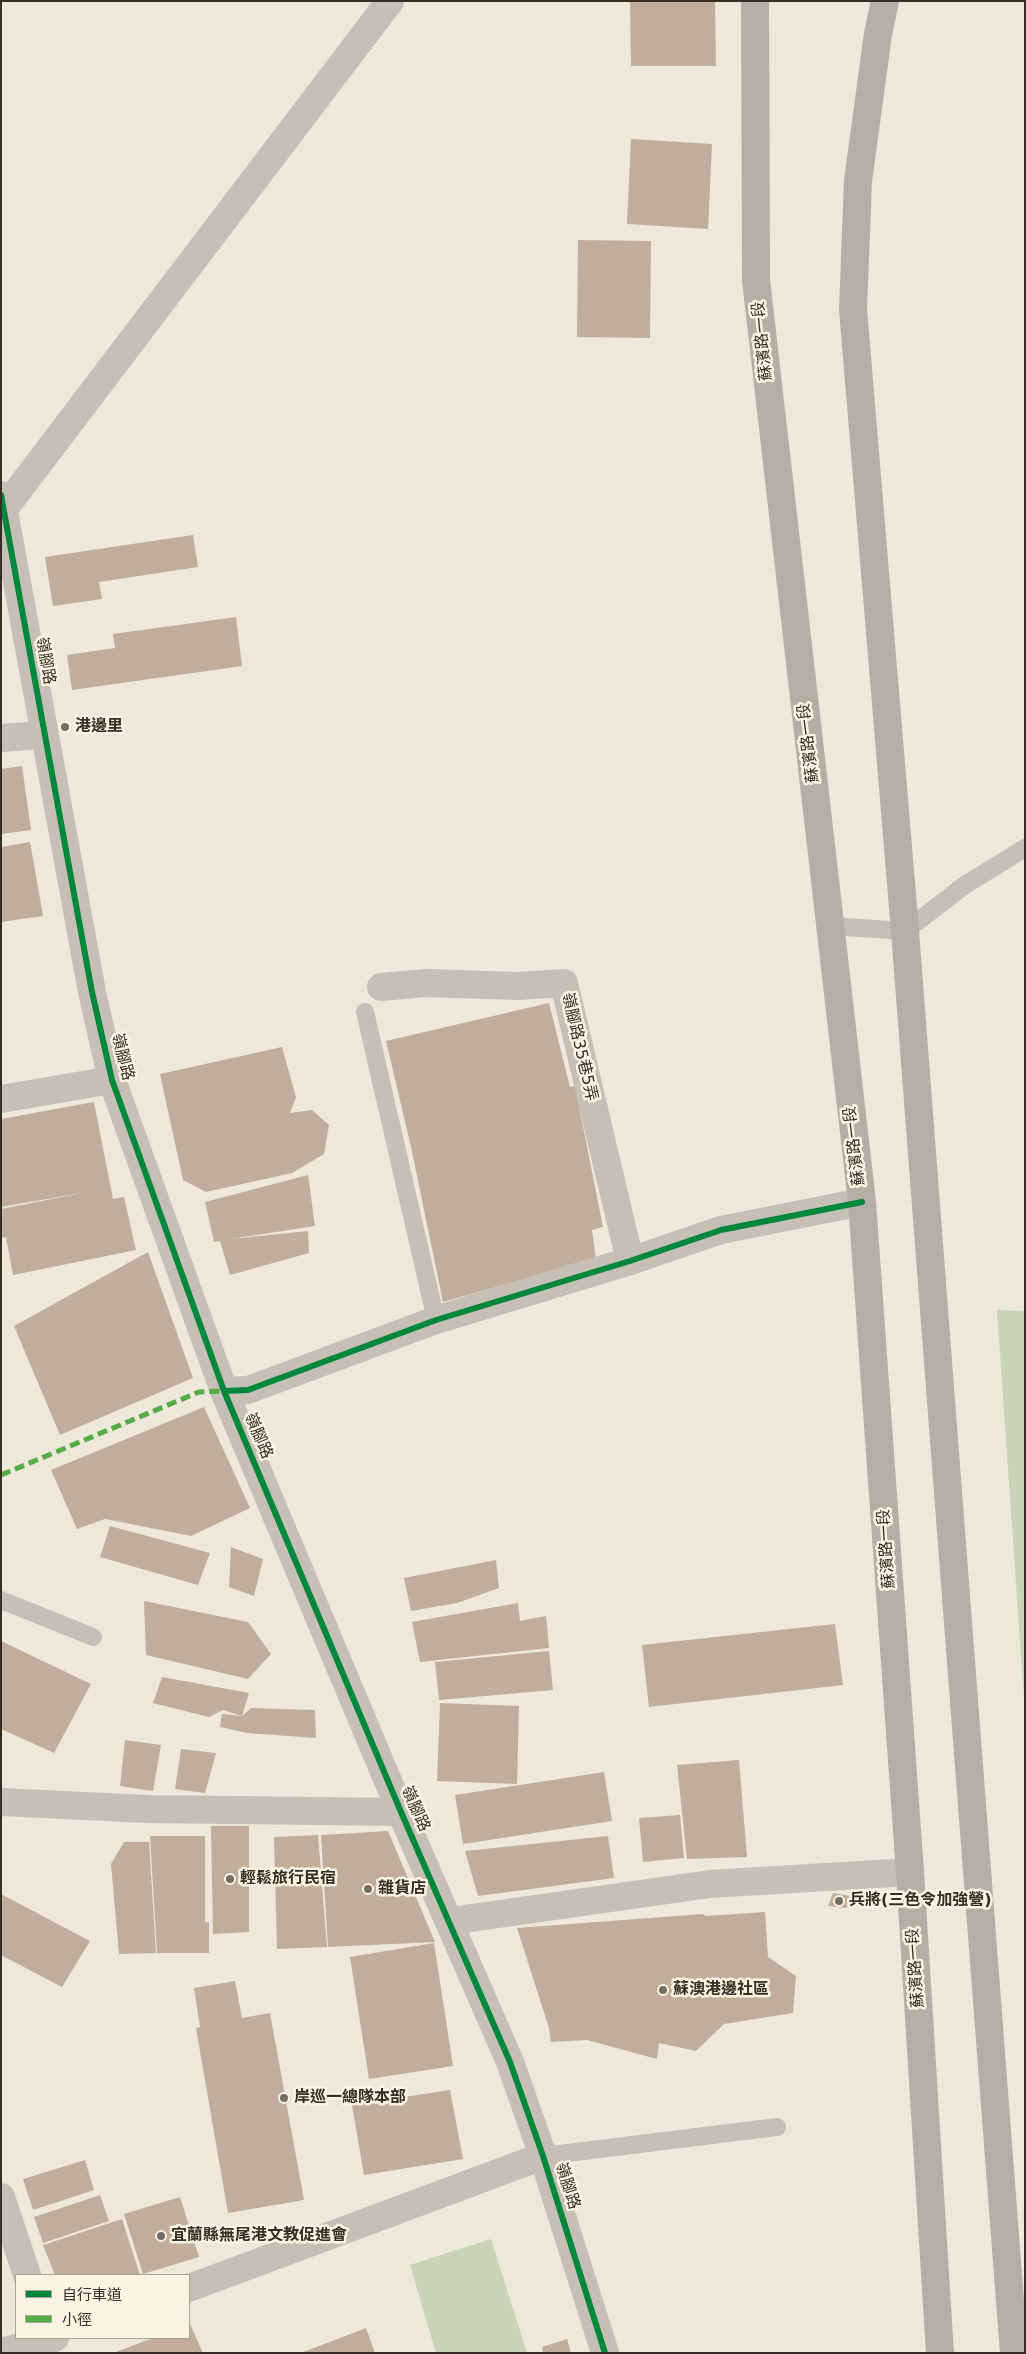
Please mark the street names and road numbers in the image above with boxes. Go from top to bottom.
street label: 蘇濱路一段 [749,300,777,382]
street label: 嶺腳路 [31,636,59,686]
street label: 蘇濱路一段 [795,702,823,784]
street label: 嶺腳路35巷5弄 [557,991,601,1103]
street label: 嶺腳路 [107,1031,137,1083]
street label: 蘇濱路一段 [841,1105,869,1187]
street label: 嶺腳路 [240,1410,276,1462]
street label: 蘇濱路一段 [875,1508,899,1590]
street label: 嶺腳路 [396,1783,434,1835]
street label: 蘇濱路一段 [904,1927,928,2009]
street label: 嶺腳路 [550,2160,584,2212]

